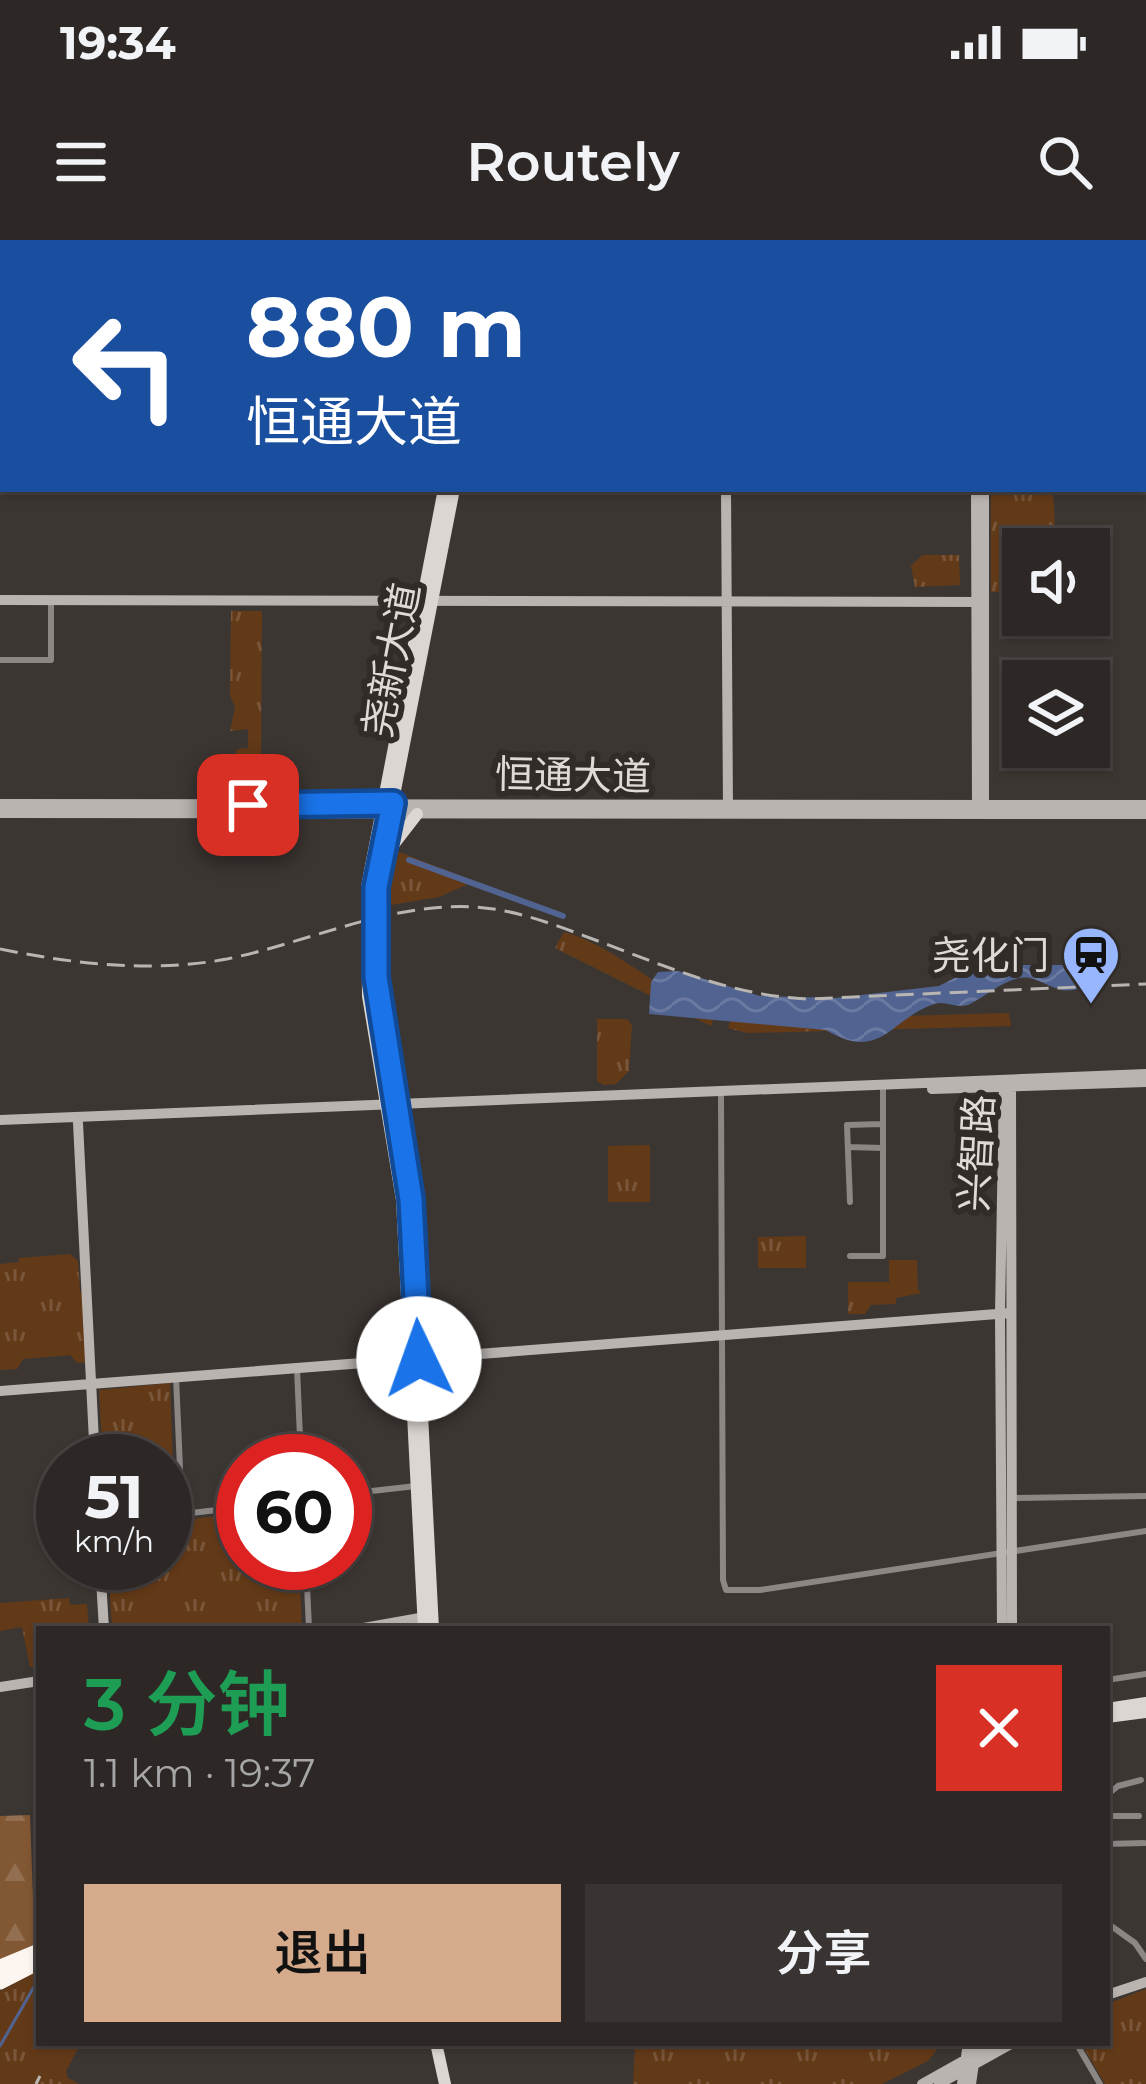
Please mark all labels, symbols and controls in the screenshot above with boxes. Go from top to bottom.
text: 19:34 [60,15,176,70]
icon: menu [48,129,114,195]
text: Routely [466,129,680,195]
icon: search [1032,129,1098,195]
text: 880 m [246,276,526,378]
icon: left [48,288,204,444]
text: 恒通大道 [246,389,462,455]
map controls [1002,528,1110,768]
button: sound [1002,528,1110,636]
street label: 尧新大道 [353,579,429,741]
button: layers [1002,660,1110,768]
street label: 恒通大道 [495,750,651,800]
pin [197,754,299,856]
icon: arrive [215,772,281,838]
station icon: 尧化门 [1060,924,1122,1006]
place label: 尧化门 [932,931,1049,979]
street label: 兴智路 [949,1093,1003,1213]
position arrow [356,1296,482,1422]
speed limit sign: 60 [216,1434,372,1590]
text: 51 [84,1460,144,1533]
text: km/h [74,1523,154,1560]
text: 3 分钟 [84,1660,290,1748]
button: close [936,1665,1062,1791]
text: 1.1 km · 19:37 [84,1749,315,1797]
button: 退出 [84,1884,561,2022]
button: 分享 [585,1884,1062,2022]

